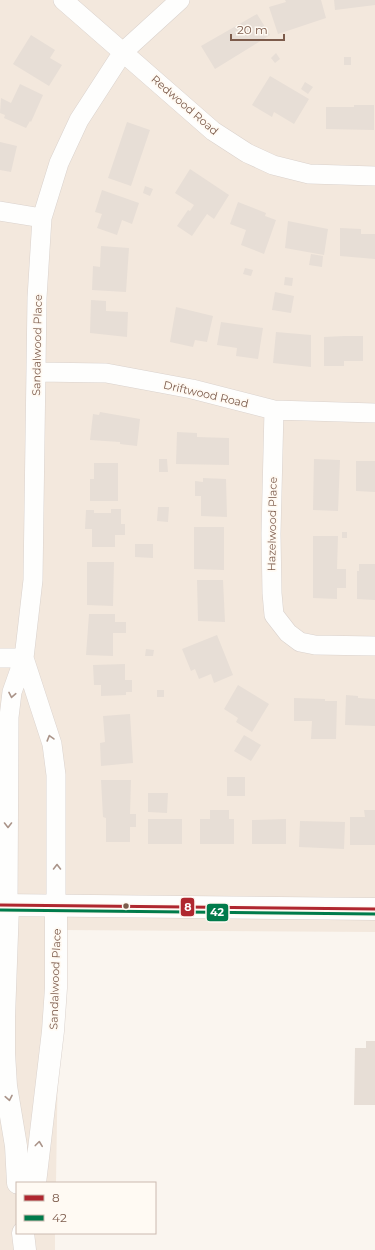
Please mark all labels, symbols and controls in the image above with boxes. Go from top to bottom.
scale bar [231,16,284,42]
text: 20 m [237,22,268,37]
street label: Redwood Road [149,72,221,138]
street label: Sandalwood Place [29,294,45,396]
street label: Driftwood Road [162,377,250,411]
street label: Hazelwood Place [264,476,280,571]
one-way arrow [9,692,17,698]
one-way arrow [46,735,55,742]
one-way arrow [4,822,12,828]
one-way arrow [53,864,61,870]
line badge: 8 [180,897,195,917]
text: 8 [184,900,192,914]
unlabelled marker [121,901,131,911]
line badge: 42 [206,903,229,922]
text: 42 [210,905,225,919]
street label: Sandalwood Place [46,928,64,1030]
one-way arrow [4,1095,12,1101]
one-way arrow [34,1141,43,1147]
legend [16,1182,156,1234]
text: 8 [52,1190,60,1205]
text: 42 [52,1210,67,1225]

